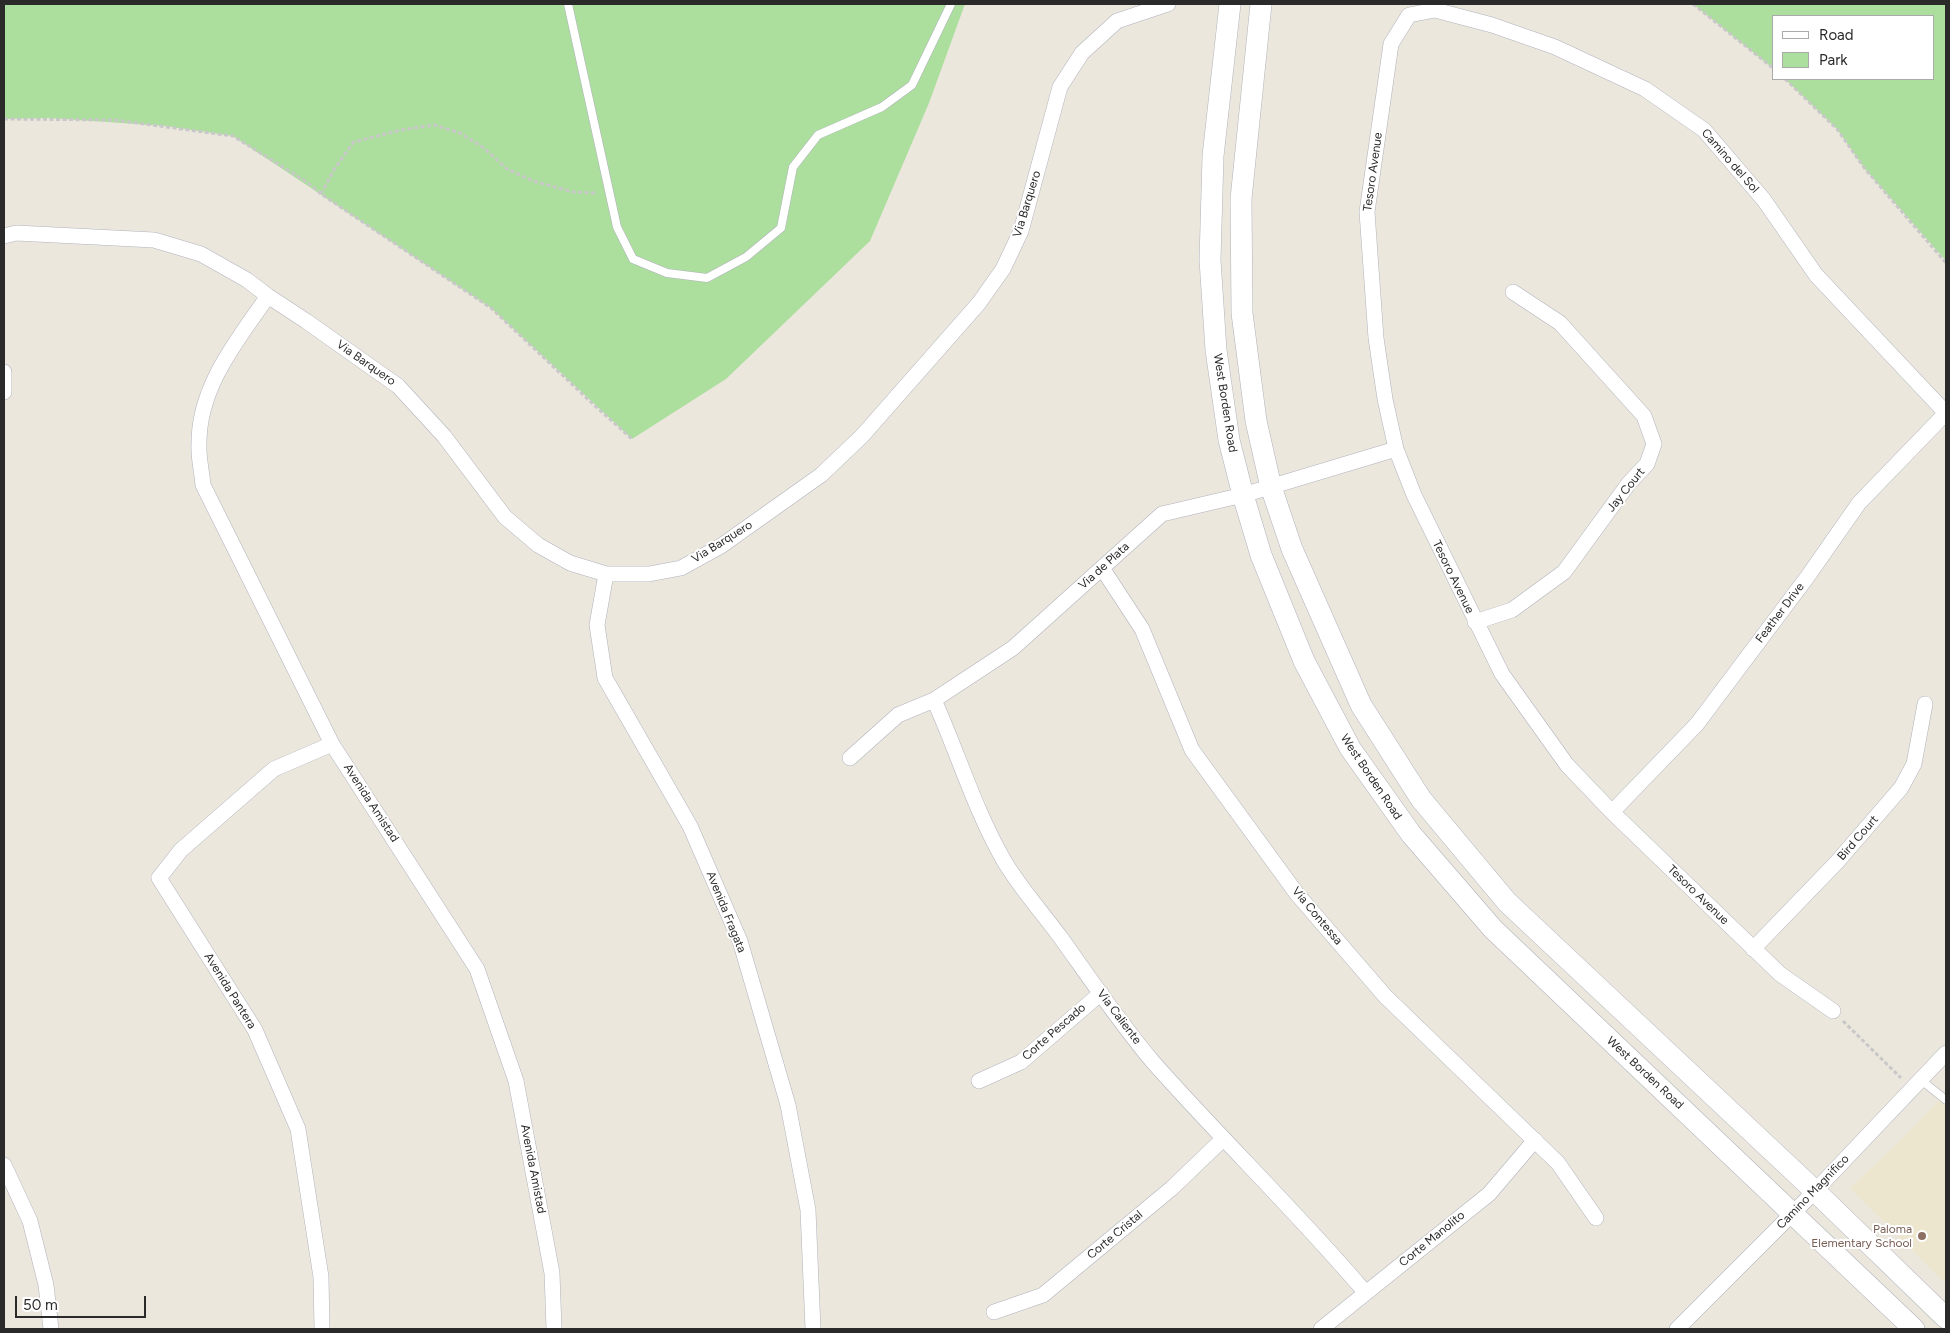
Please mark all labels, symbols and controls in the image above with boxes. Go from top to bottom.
legend [1772,15,1935,80]
text: Road [1819,26,1854,44]
text: Park [1819,51,1848,69]
street label: Camino del Sol [1698,126,1762,196]
street label: Tesoro Avenue [1360,132,1386,212]
street label: Via Barquero [1010,169,1044,239]
street label: Via Barquero [334,337,398,389]
street label: West Borden Road [1210,353,1240,453]
street label: Jay Court [1604,465,1648,515]
street label: Via Barquero [689,518,755,566]
street label: Tesoro Avenue [1429,538,1477,616]
street label: Via de Plata [1076,540,1132,592]
street label: Feather Drive [1753,580,1807,646]
street label: West Borden Road [1337,732,1405,822]
street label: Avenida Amistad [340,761,402,845]
street label: Bird Court [1835,812,1881,864]
street label: Tesoro Avenue [1664,862,1732,928]
street label: Avenida Fragata [703,869,749,955]
street label: Via Contessa [1289,884,1345,948]
street label: Avenida Pantera [201,950,259,1032]
street label: Via Caliente [1094,987,1144,1047]
street label: Corte Pescado [1019,1001,1089,1063]
street label: West Borden Road [1604,1034,1686,1112]
street label: Avenida Amistad [517,1123,549,1215]
street label: Camino Magnifico [1774,1152,1852,1232]
street label: Corte Cristal [1084,1208,1146,1262]
street label: Corte Manolito [1396,1208,1468,1270]
place label: Paloma Elementary School [1811,1222,1912,1250]
marker: Paloma Elementary School [1916,1230,1928,1242]
scale bar [18,1286,149,1318]
text: 50 m [23,1296,58,1314]

